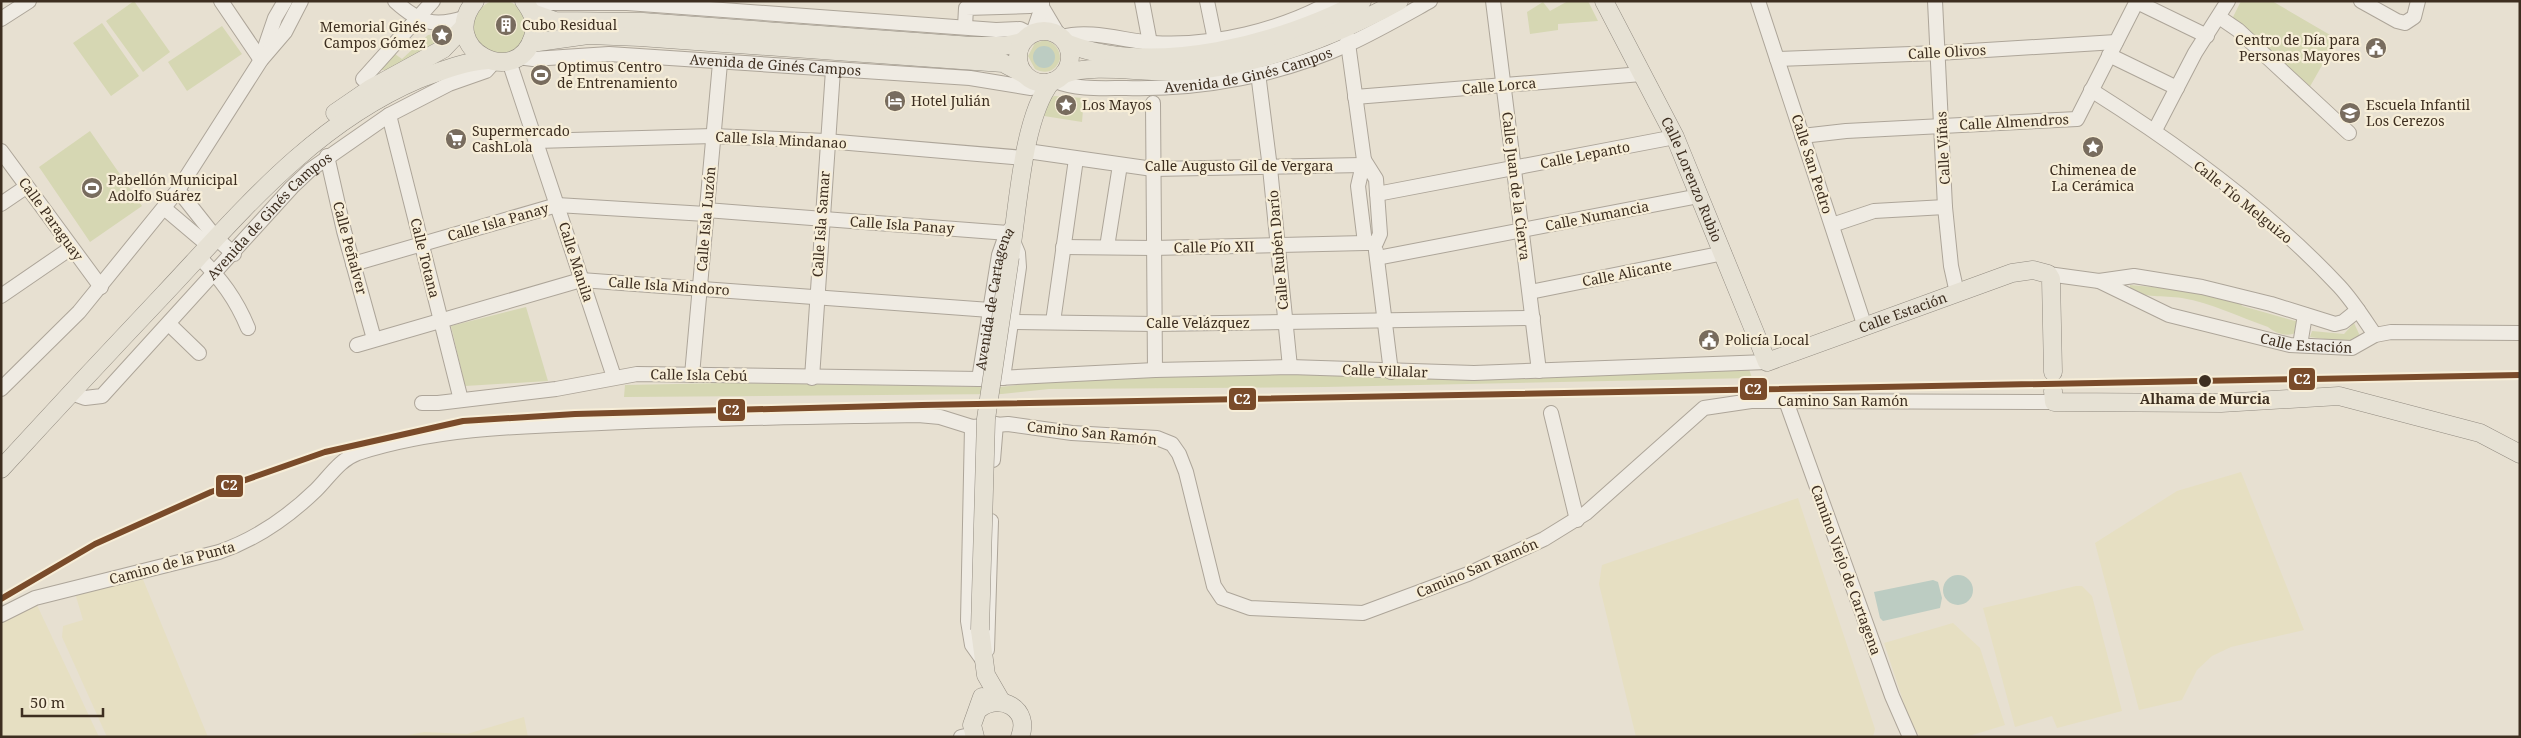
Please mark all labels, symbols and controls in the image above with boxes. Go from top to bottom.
building icon: Cubo Residual [494,13,518,37]
place label: Cubo Residual [522,15,618,34]
place label: Memorial Ginés Campos Gómez [320,17,426,52]
place icon: Memorial Ginés Campos Gómez [430,23,454,47]
place label: Centro de Día para Personas Mayores [2235,30,2360,65]
public building icon: Centro de Día para Personas Mayores [2364,36,2388,60]
street label: Calle Olivos [1908,40,1986,63]
street label: Avenida de Ginés Campos [1164,42,1335,97]
street label: Avenida de Ginés Campos [689,49,862,80]
place label: Optimus Centro de Entrenamiento [557,57,678,92]
sports icon: Optimus Centro de Entrenamiento [529,63,553,87]
street label: Calle Lorca [1461,73,1537,98]
hotel icon: Hotel Julián [883,89,907,113]
place label: Hotel Julián [911,91,990,110]
place icon: Los Mayos [1054,93,1078,117]
place label: Los Mayos [1082,95,1152,114]
place label: Escuela Infantil Los Cerezos [2366,95,2471,130]
school or university icon: Escuela Infantil Los Cerezos [2338,101,2362,125]
street label: Calle Almendros [1959,109,2069,134]
street label: Calle Juan de la Cierva [1498,111,1535,261]
street label: Calle Viñas [1931,111,1954,185]
street label: Calle San Pedro [1787,112,1838,216]
street label: Calle Lorenzo Rubio [1657,113,1727,245]
place label: Supermercado CashLola [472,121,570,156]
supermarket icon: Supermercado CashLola [444,127,468,151]
street label: Calle Isla Mindanao [715,127,847,152]
place icon: Chimenea de La Cerámica [2081,135,2105,159]
street label: Calle Lepanto [1538,137,1631,173]
street label: Avenida de Ginés Campos [202,148,335,284]
street label: Calle Augusto Gil de Vergara [1145,156,1333,175]
street label: Calle Tío Melguizo [2190,156,2297,247]
place label: Chimenea de La Cerámica [2050,160,2136,195]
street label: Calle Isla Luzón [691,166,720,272]
place label: Pabellón Municipal Adolfo Suárez [108,170,238,205]
street label: Calle Isla Samar [807,170,834,278]
street label: Calle Paraguay [15,173,88,264]
sports icon: Pabellón Municipal Adolfo Suárez [80,176,104,200]
street label: Calle Rubén Darío [1263,189,1292,311]
street label: Calle Numancia [1543,196,1650,235]
street label: Calle Isla Panay [445,198,551,245]
street label: Calle Peñalver [329,199,372,297]
street label: Calle Isla Panay [849,211,955,238]
street label: Calle Totana [406,216,445,300]
street label: Calle Manila [555,219,598,304]
street label: Avenida de Cartagena [971,222,1018,372]
street label: Calle Pío XII [1174,236,1254,257]
street label: Calle Alicante [1580,254,1673,291]
street label: Calle Isla Mindoro [608,272,730,299]
street label: Calle Estación [1856,287,1949,337]
street label: Calle Velázquez [1146,313,1250,332]
public building icon: Policía Local [1697,328,1721,352]
street label: Calle Estación [2258,328,2353,357]
place label: Policía Local [1725,330,1810,349]
street label: Calle Villalar [1342,360,1429,382]
street label: Calle Isla Cebú [650,364,748,385]
line badge: C2 [2288,367,2316,391]
text: C2 [2293,369,2311,388]
marker: Alhama de Murcia [2197,373,2213,389]
line badge: C2 [1739,377,1768,401]
text: C2 [1744,379,1762,398]
line badge: C2 [1228,387,1257,411]
text: C2 [1233,389,1251,408]
place label: Alhama de Murcia [2140,389,2270,408]
street label: Camino San Ramón [1778,391,1908,410]
line badge: C2 [717,398,746,422]
text: C2 [722,400,740,419]
street label: Camino San Ramón [1026,416,1158,449]
line badge: C2 [215,474,244,498]
text: C2 [220,475,238,494]
street label: Camino Viejo de Cartagena [1807,482,1886,658]
street label: Camino San Ramón [1413,533,1541,602]
street label: Camino de la Punta [107,537,237,588]
scale bar [22,686,104,718]
text: 50 m [30,692,65,712]

